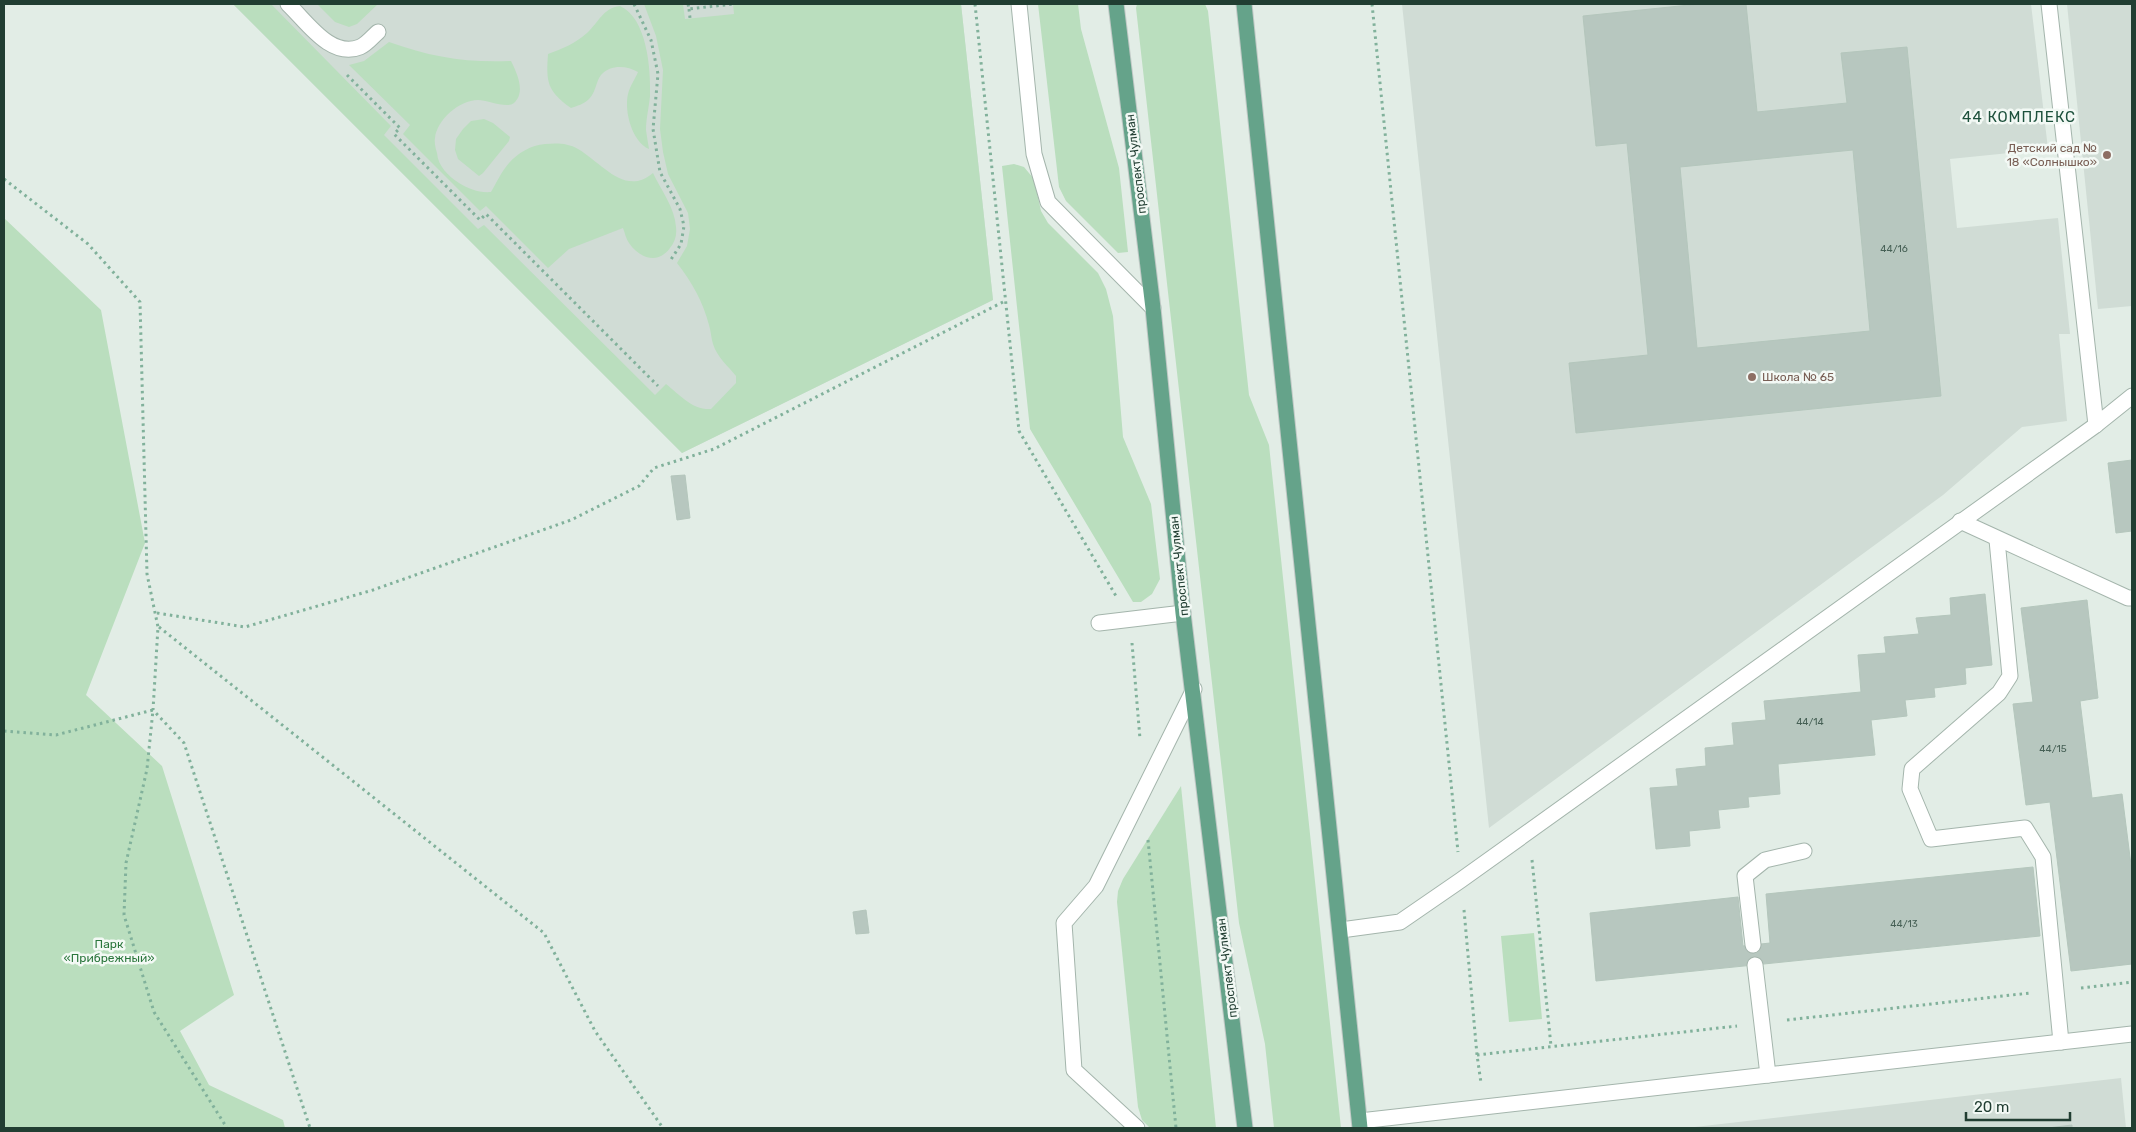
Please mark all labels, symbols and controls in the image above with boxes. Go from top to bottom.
district label: 44 КОМПЛЕКС [1962,108,2076,126]
street label: проспект Чулман [1123,113,1149,215]
place label: Детский сад № 18 «Солнышко» [2007,141,2097,169]
marker: Детский сад № 18 «Солнышко» [2101,149,2113,161]
house number: 44/16 [1880,243,1908,255]
place label: Школа № 65 [1762,370,1834,384]
marker: Школа № 65 [1746,371,1758,383]
street label: проспект Чулман [1167,515,1191,617]
house number: 44/14 [1796,716,1824,728]
house number: 44/15 [2039,743,2067,755]
street label: проспект Чулман [1214,917,1240,1019]
house number: 44/13 [1890,918,1918,930]
park label: Парк «Прибрежный» [63,937,155,965]
scale bar [1966,1090,2070,1122]
text: 20 m [1974,1098,2009,1116]

